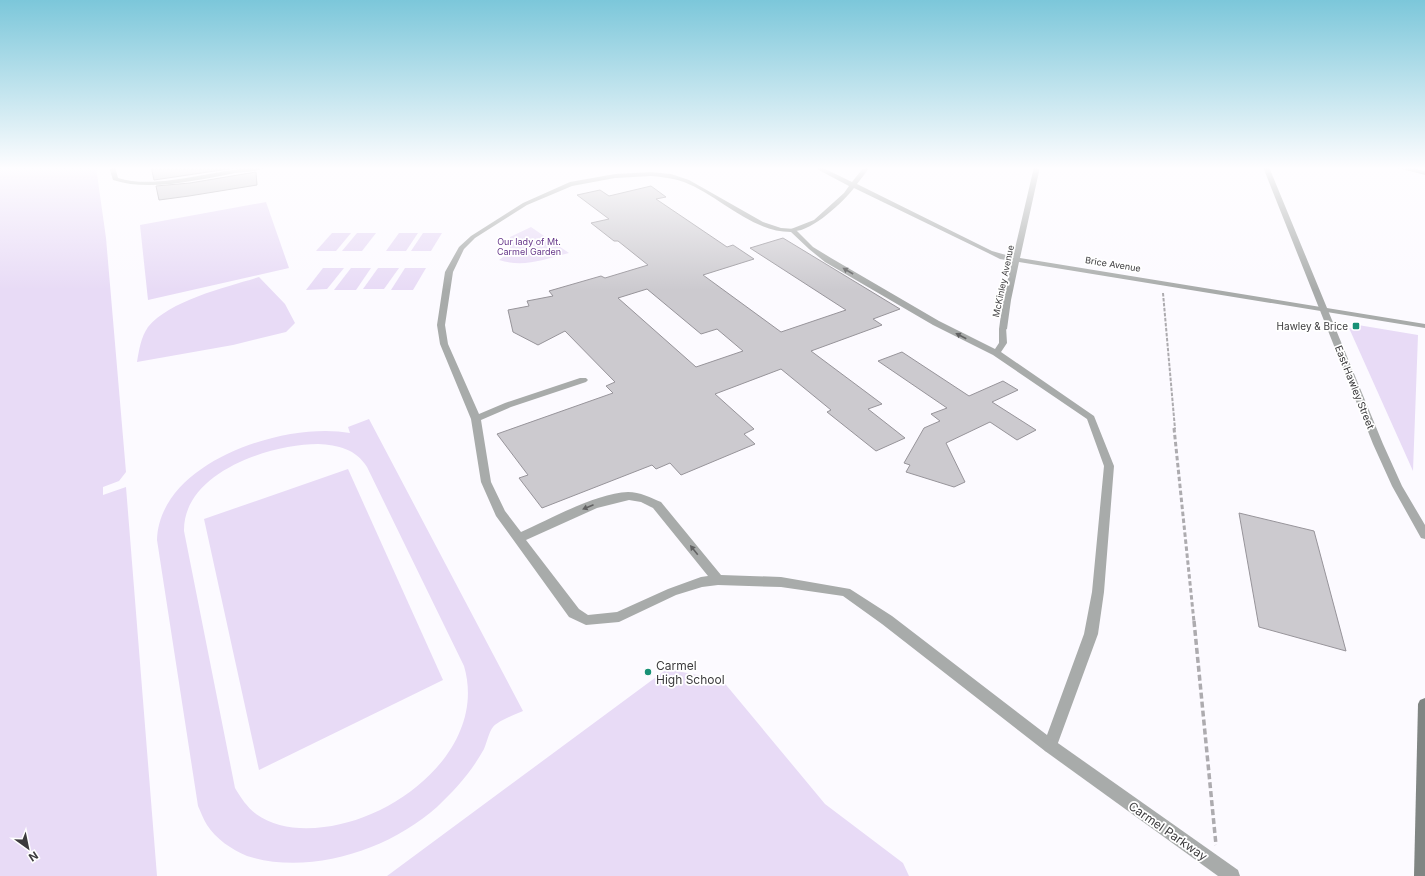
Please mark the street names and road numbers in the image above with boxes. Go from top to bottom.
street label: McKinley Avenue [990,244,1016,318]
street label: Brice Avenue [1084,254,1142,274]
street label: East Hawley Street [1333,344,1377,431]
street label: Carmel Parkway [1126,798,1211,864]

